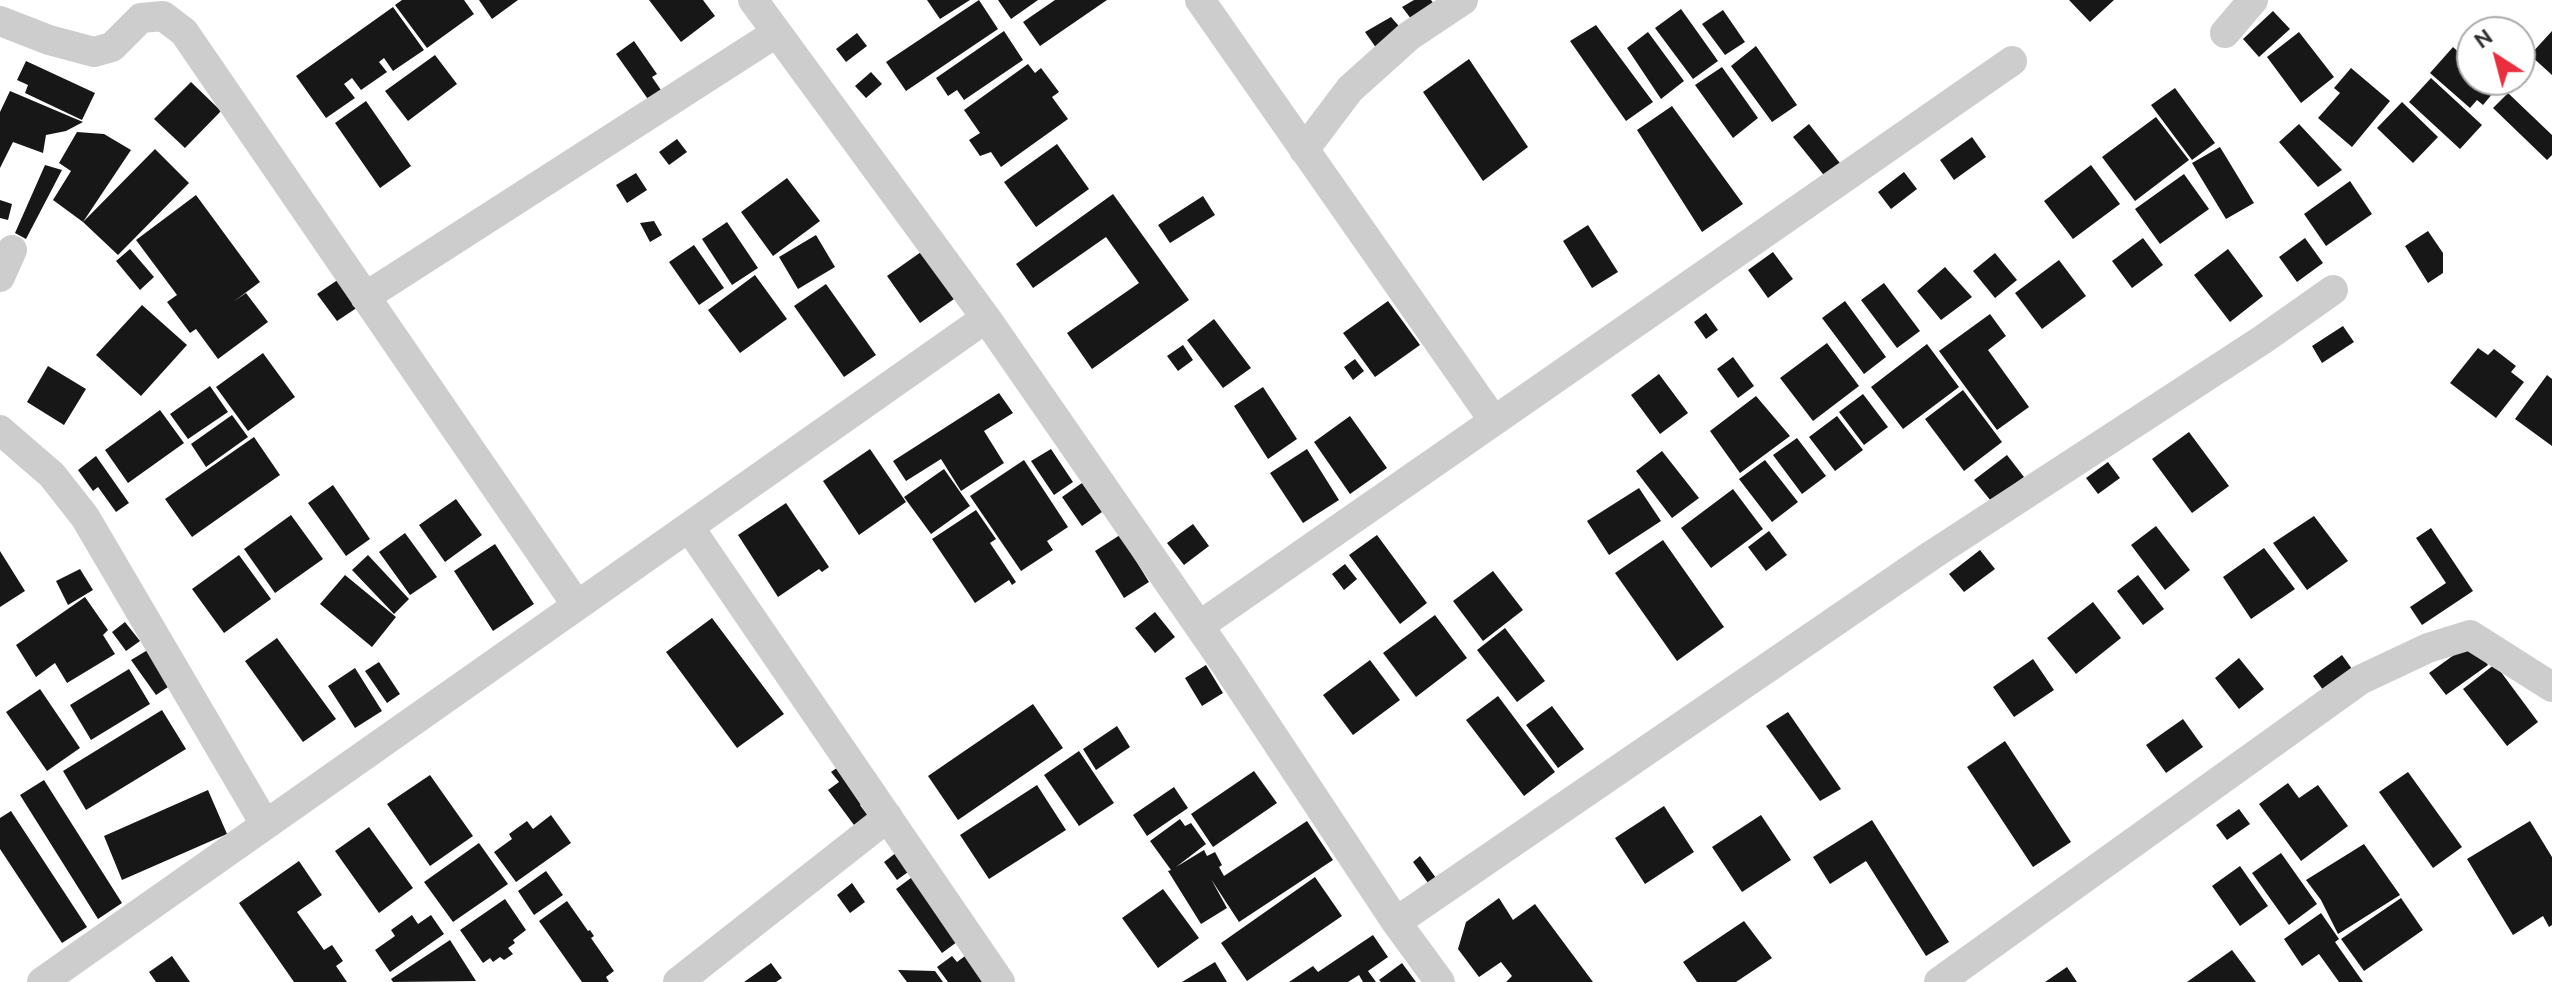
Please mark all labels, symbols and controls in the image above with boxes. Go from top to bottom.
north arrow [2456,16,2536,96]
text: N [2469,23,2497,53]

